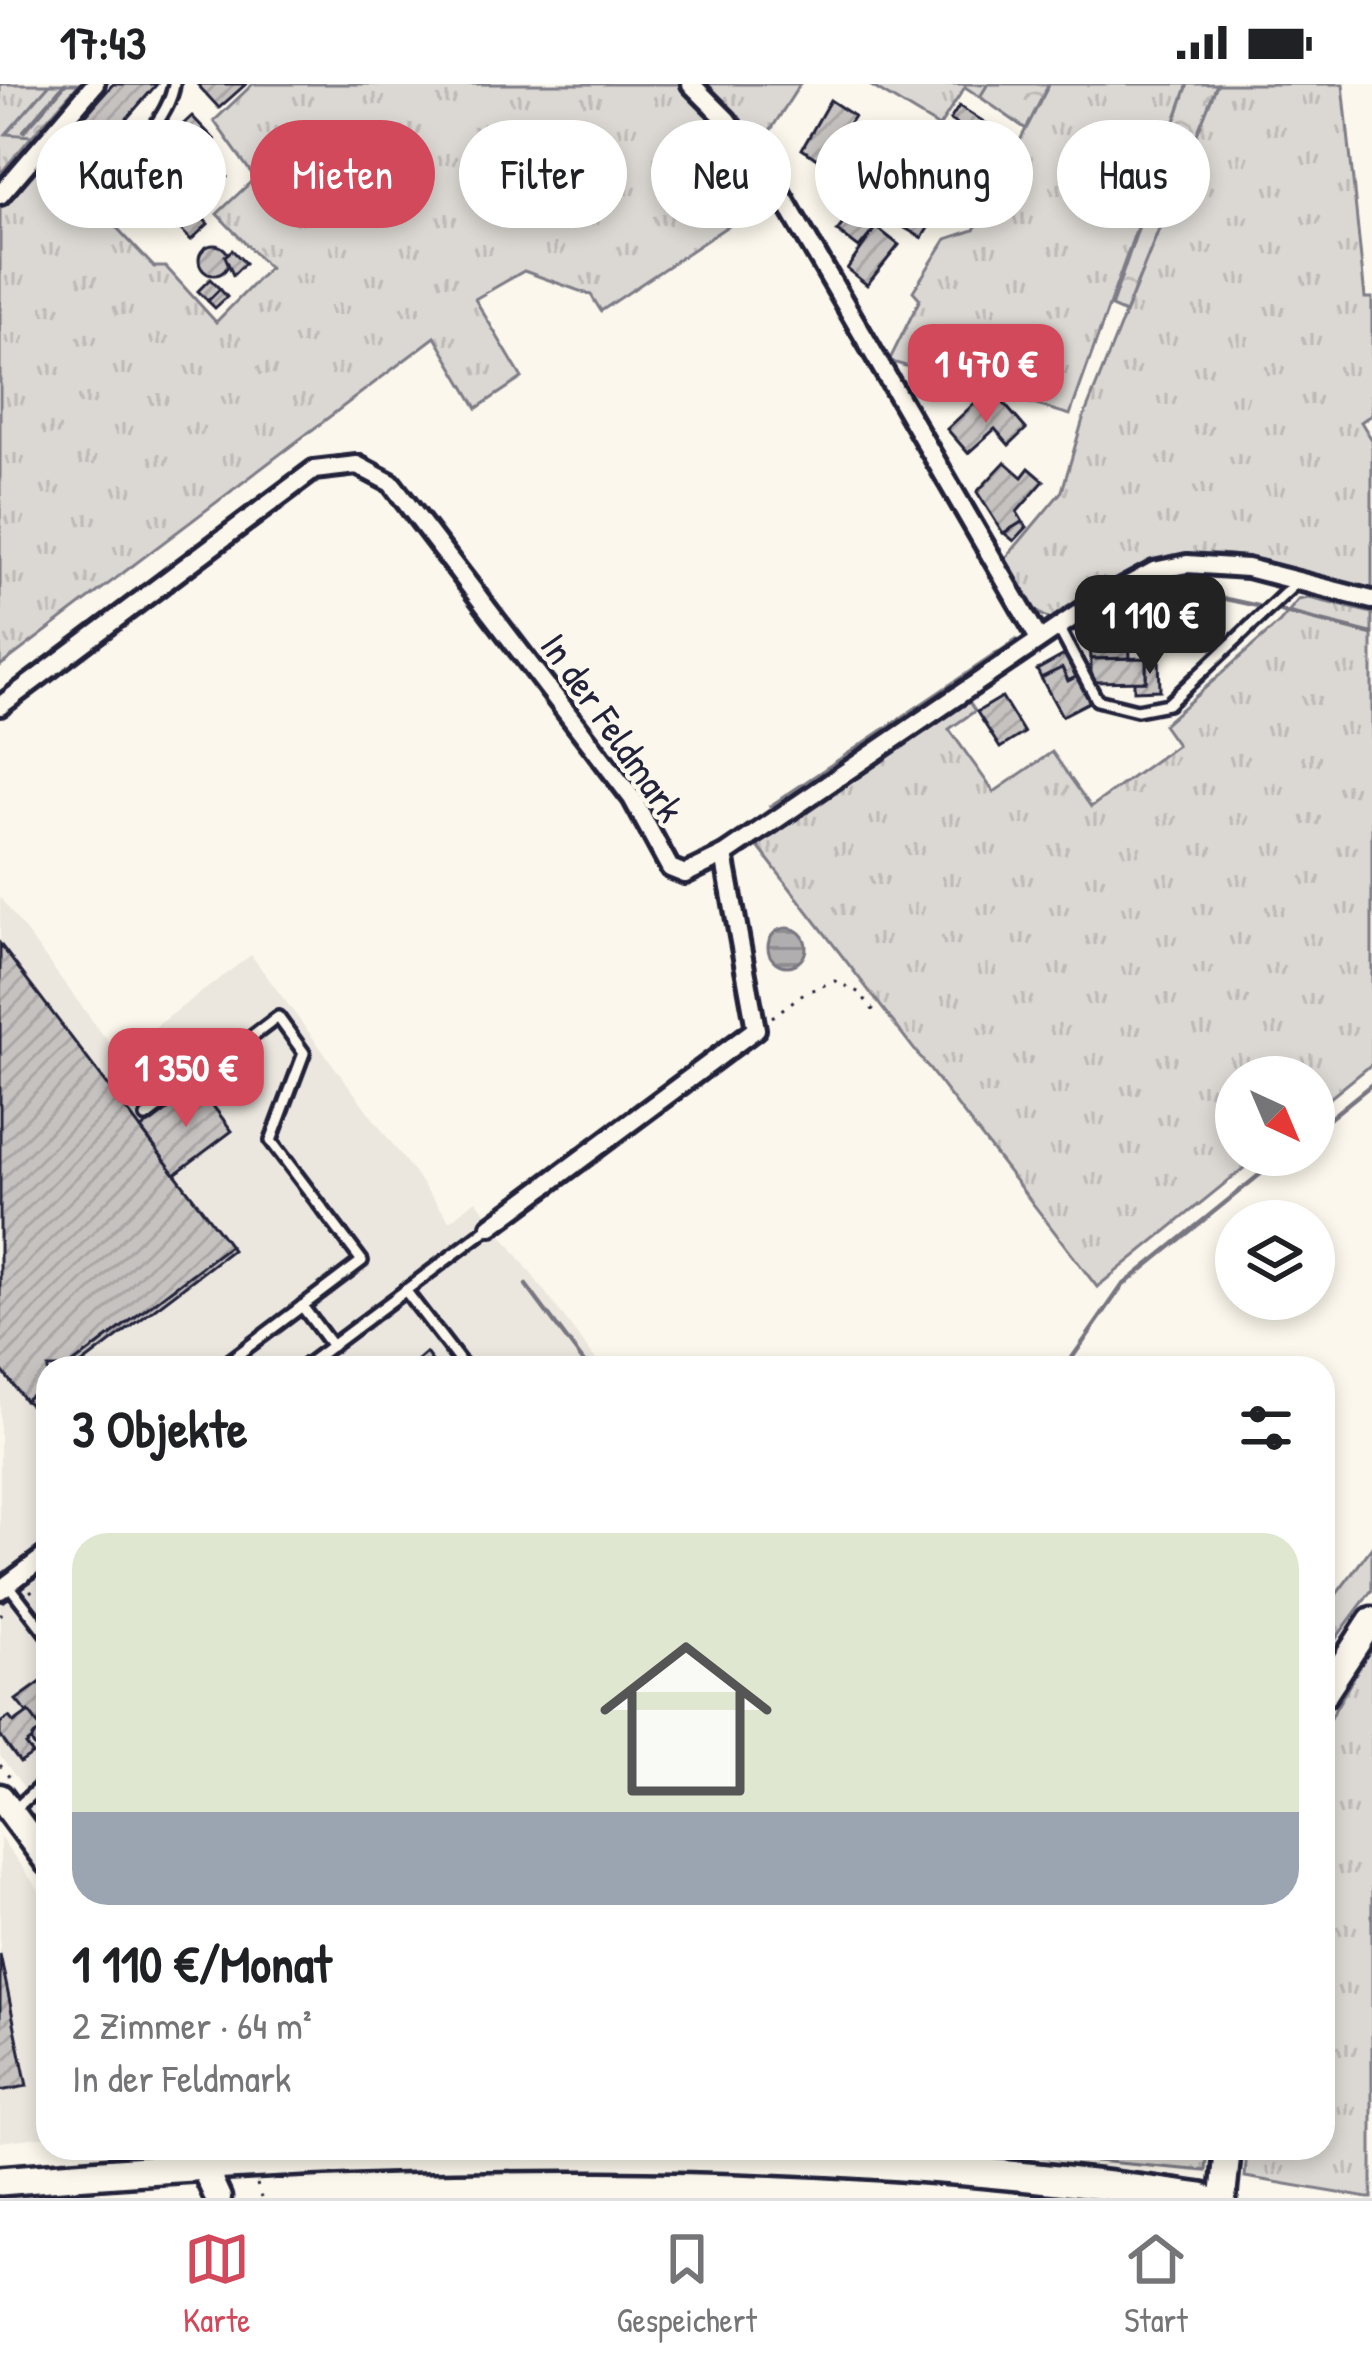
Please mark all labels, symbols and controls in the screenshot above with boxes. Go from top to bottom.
text: 17:43 [60,12,146,73]
chip: Kaufen [36,120,226,228]
chip: Mieten [250,120,435,228]
chip: Filter [459,120,627,228]
chip: Neu [651,120,791,228]
chip: Wohnung [815,120,1033,228]
chip: Haus [1057,120,1210,228]
pin: 1 470 € [875,324,1097,426]
text: 1 470 € [935,336,1037,389]
pin: 1 110 € [1039,575,1261,677]
text: 1 110 € [1102,587,1198,640]
street label: In der Feldmark [529,622,698,832]
pin: 1 350 € [75,1028,297,1130]
text: 1 350 € [135,1040,237,1093]
north arrow [1215,1056,1335,1176]
map controls [1215,1056,1335,1320]
button: layers [1215,1200,1335,1320]
text: 3 Objekte [72,1394,247,1463]
icon: filters [1233,1395,1299,1461]
icon: home [578,1611,794,1827]
text: 1 110 €/Monat [72,1929,331,1998]
text: 2 Zimmer · 64 m² [72,1998,312,2051]
text: In der Feldmark [72,2051,291,2104]
tab: Karte [183,2226,250,2342]
tab: Gespeichert [617,2226,757,2342]
tab: Start [1123,2226,1189,2342]

